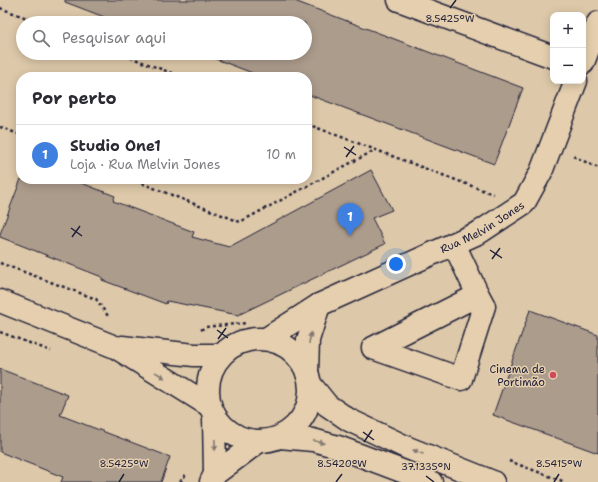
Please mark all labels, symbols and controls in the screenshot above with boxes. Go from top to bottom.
text: 8.5425°W [425,12,475,25]
map controls [550,12,586,84]
button: + [550,12,586,48]
search box [16,16,312,60]
icon: search [30,27,52,49]
text: Pesquisar aqui [62,28,166,48]
button: − [550,48,586,84]
text: Por perto [32,87,117,109]
text: Studio One1 [70,136,161,156]
text: 1 [42,146,48,163]
text: 10 m [266,146,296,163]
text: Loja · Rua Melvin Jones [70,156,220,173]
street label: Rua Melvin Jones [438,198,527,257]
pin: 1 [337,203,363,236]
your location [386,254,406,274]
one-way arrow [307,332,313,344]
place label: Cinema de Portimão [489,362,545,390]
marker: Cinema de Portimão [548,370,558,380]
one-way arrow [154,371,166,378]
one-way arrow [212,439,218,452]
one-way arrow [313,439,325,445]
one-way arrow [411,449,423,455]
text: 8.5425°W [99,457,149,470]
text: 8.5420°W [317,457,367,470]
text: 8.5415°W [536,457,583,470]
text: 37.1335°N [401,460,451,473]

